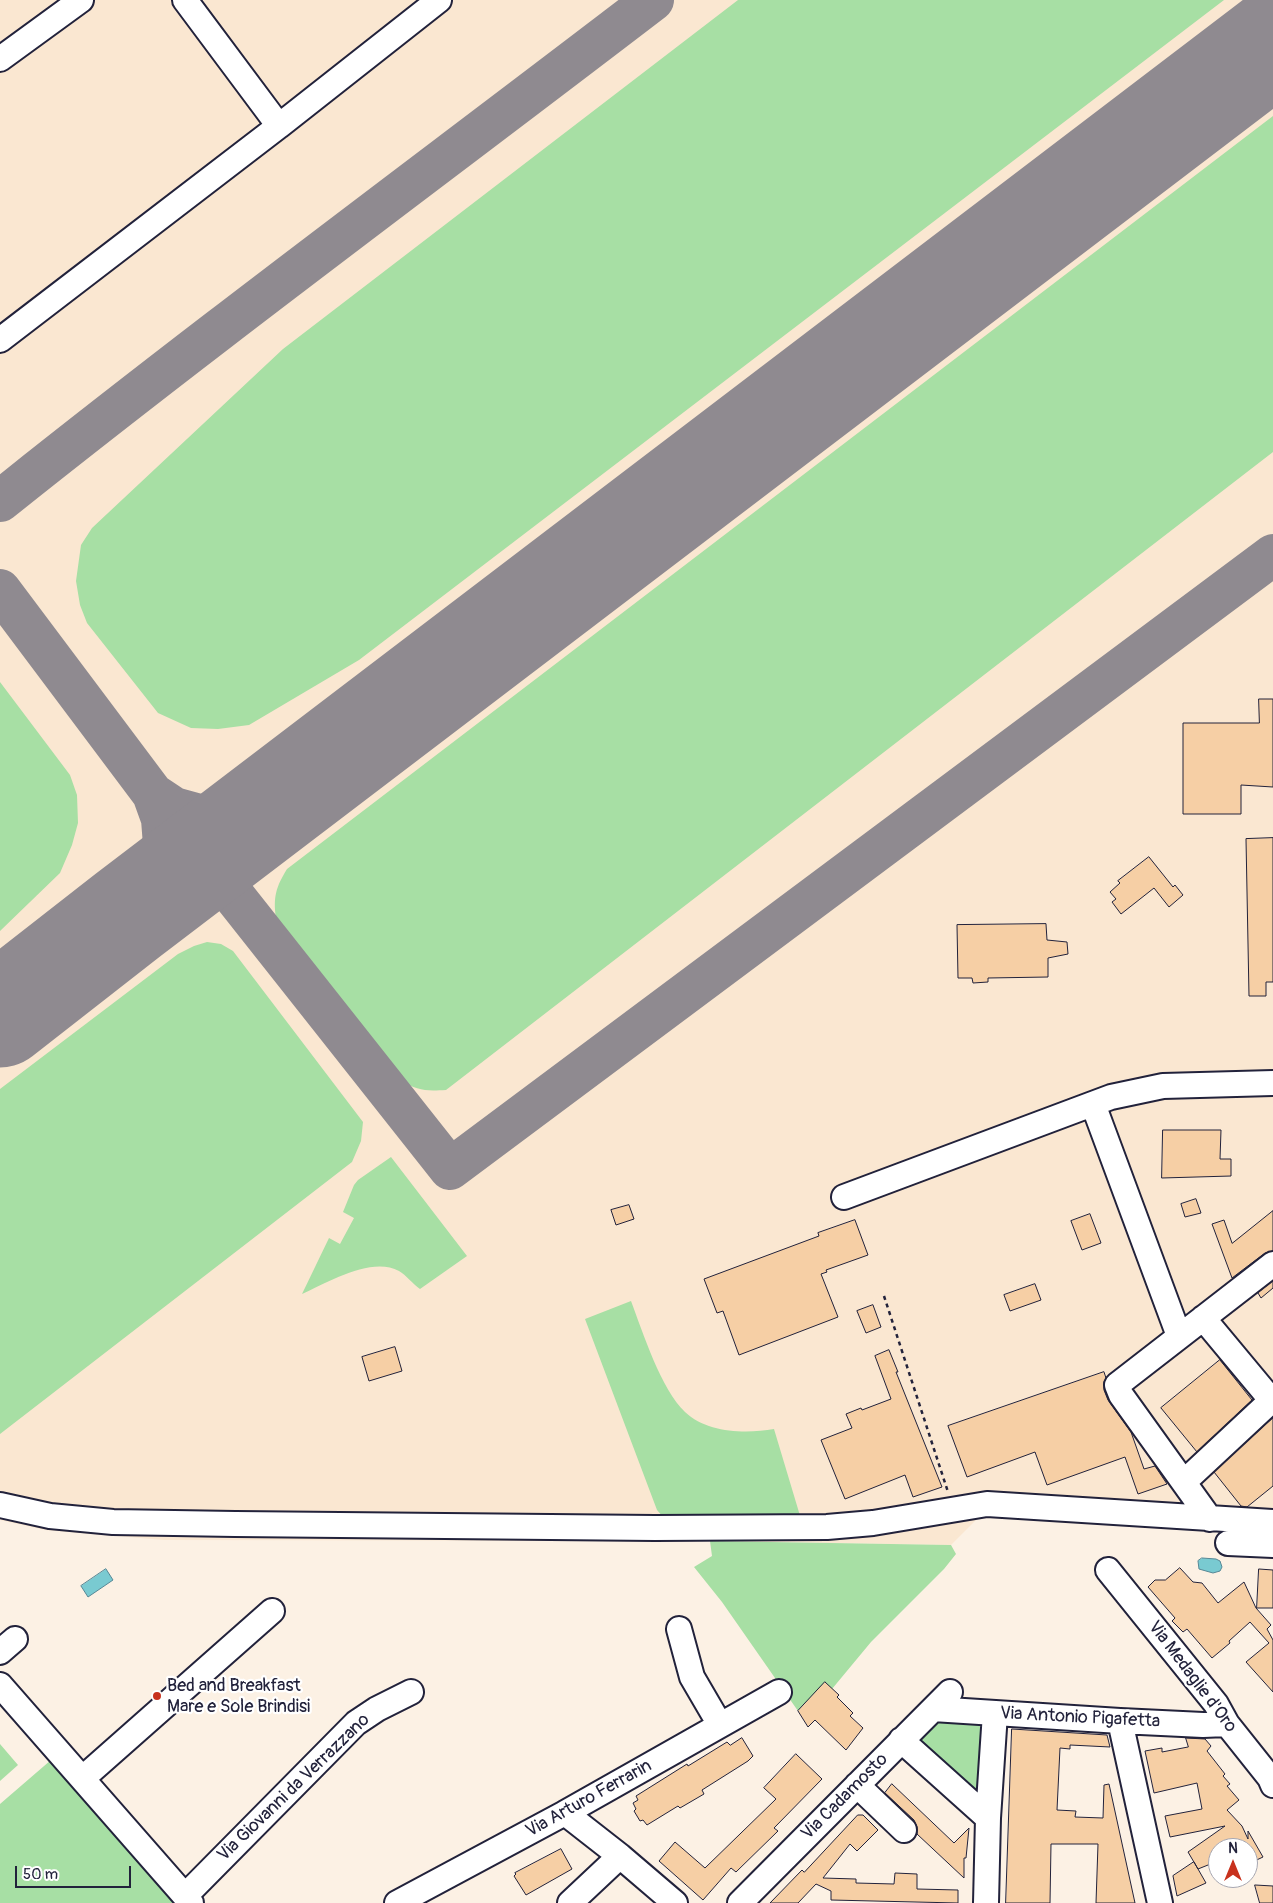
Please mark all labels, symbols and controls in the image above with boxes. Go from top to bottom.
street label: Via Medaglie d'Oro [1143,1617,1241,1737]
place label: Bed and Breakfast Mare e Sole Brindisi [167,1675,310,1718]
marker: Bed and Breakfast Mare e Sole Brindisi [151,1690,163,1702]
street label: Via Antonio Pigafetta [999,1703,1161,1733]
street label: Via Giovanni da Verrazzano [213,1710,375,1866]
street label: Via Cadamosto [797,1749,893,1845]
street label: Via Arturo Ferrarin [522,1756,656,1842]
north arrow [1208,1838,1258,1888]
text: N [1228,1840,1238,1857]
scale bar [18,1856,134,1888]
text: 50 m [23,1865,58,1884]

